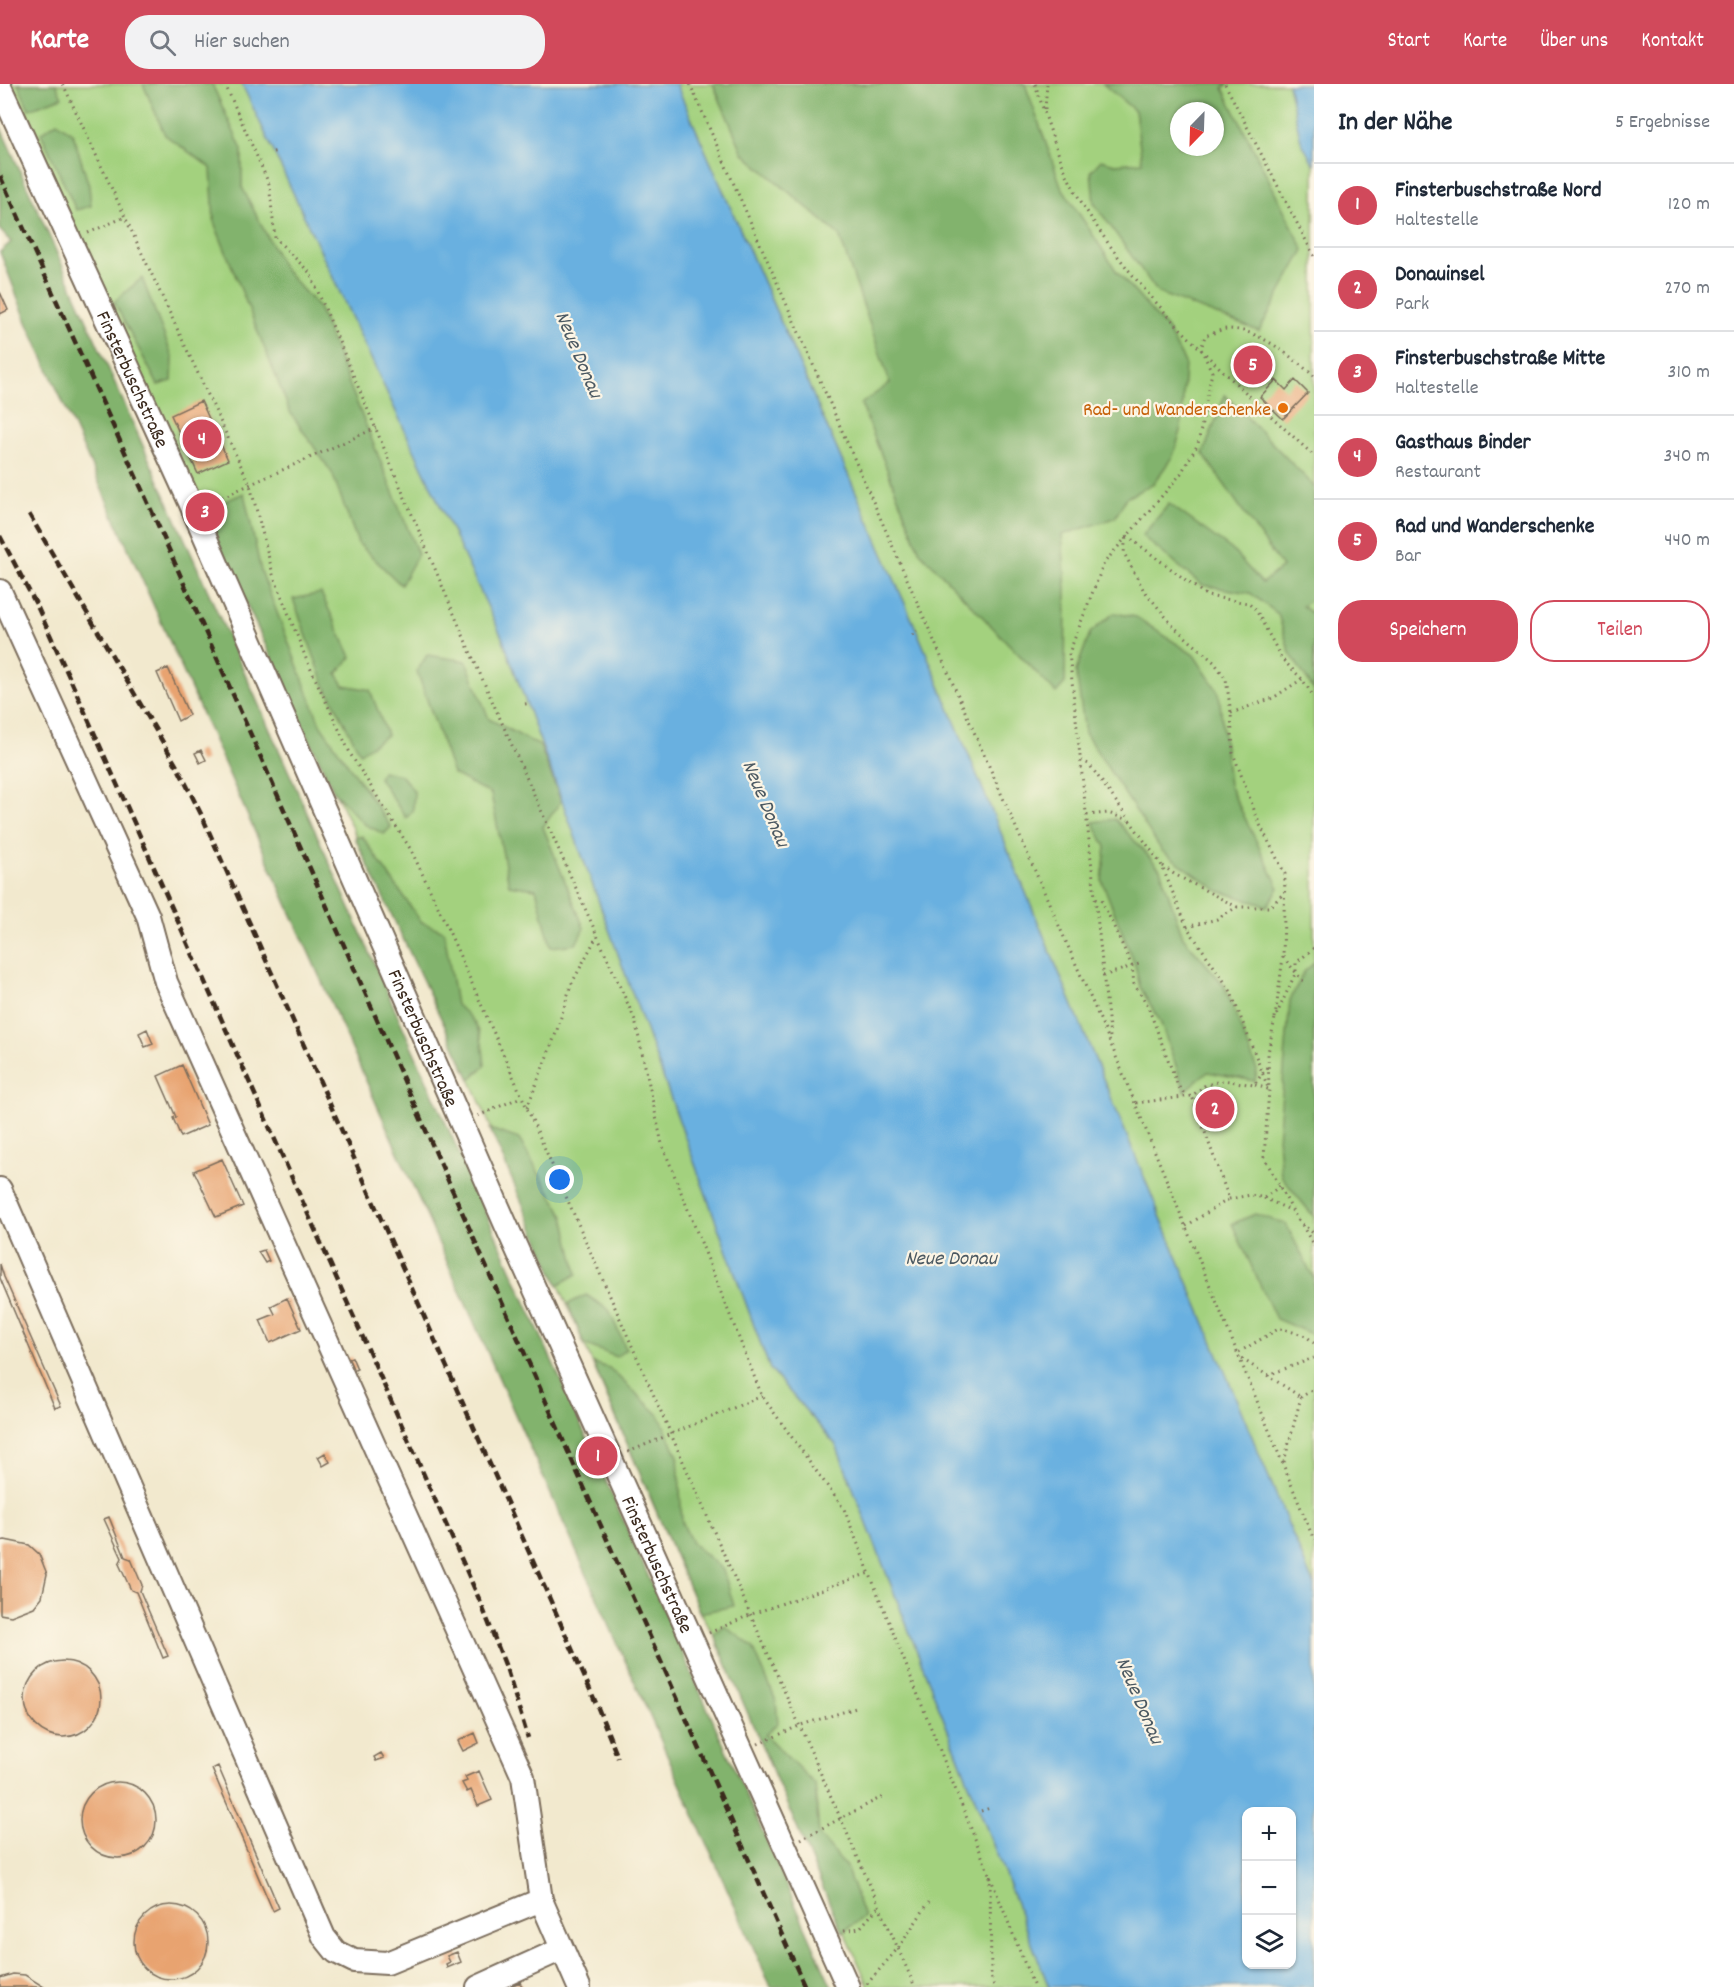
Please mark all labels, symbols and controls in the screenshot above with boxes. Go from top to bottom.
search box [125,15,545,69]
text: Karte [30,22,89,62]
icon: search [146,26,179,59]
text: Hier suchen [194,27,290,58]
text: Start [1388,27,1430,57]
text: Karte [1463,27,1507,57]
text: Über uns [1540,27,1608,57]
text: Kontakt [1641,27,1704,57]
north arrow [1170,102,1224,156]
text: In der Nähe [1338,105,1452,142]
text: 5 Ergebnisse [1615,109,1710,137]
text: Finsterbuschstraße Nord [1395,176,1602,207]
text: 1 [1355,191,1360,219]
text: 120 m [1668,191,1710,219]
text: Haltestelle [1395,207,1478,235]
text: Donauinsel [1395,260,1484,291]
text: 2 [1353,275,1362,303]
text: 270 m [1664,275,1710,303]
text: Park [1395,291,1429,319]
street label: Finsterbuschstraße [87,307,174,453]
water label: Neue Donau [546,307,610,405]
pin: 5 [1234,342,1272,388]
text: Finsterbuschstraße Mitte [1395,344,1605,375]
text: 3 [1353,359,1362,387]
text: 310 m [1668,359,1710,387]
text: Haltestelle [1395,375,1478,403]
place label: Rad- und Wanderschenke [1083,397,1271,425]
marker: Rad- und Wanderschenke [1276,401,1290,415]
pin: 4 [182,416,222,462]
text: Gasthaus Binder [1395,428,1531,459]
text: 4 [1353,443,1362,471]
text: 340 m [1664,443,1710,471]
text: Restaurant [1395,459,1481,487]
pin: 3 [186,490,224,534]
text: Rad und Wanderschenke [1395,512,1594,543]
text: 5 [1353,527,1362,555]
text: 440 m [1664,527,1710,555]
text: Bar [1395,543,1421,571]
button: Speichern [1338,600,1518,662]
button: Teilen [1530,600,1710,662]
water label: Neue Donau [733,756,797,854]
street label: Finsterbuschstraße [379,966,464,1112]
pin: 2 [1196,1086,1234,1132]
your location [545,1165,574,1194]
water label: Neue Donau [905,1245,999,1275]
pin: 1 [578,1434,618,1478]
street label: Finsterbuschstraße [612,1492,698,1638]
water label: Neue Donau [1107,1653,1171,1751]
map controls [1242,1807,1296,1969]
button: + [1242,1807,1296,1861]
button: − [1242,1861,1296,1915]
button: layers [1242,1915,1296,1969]

